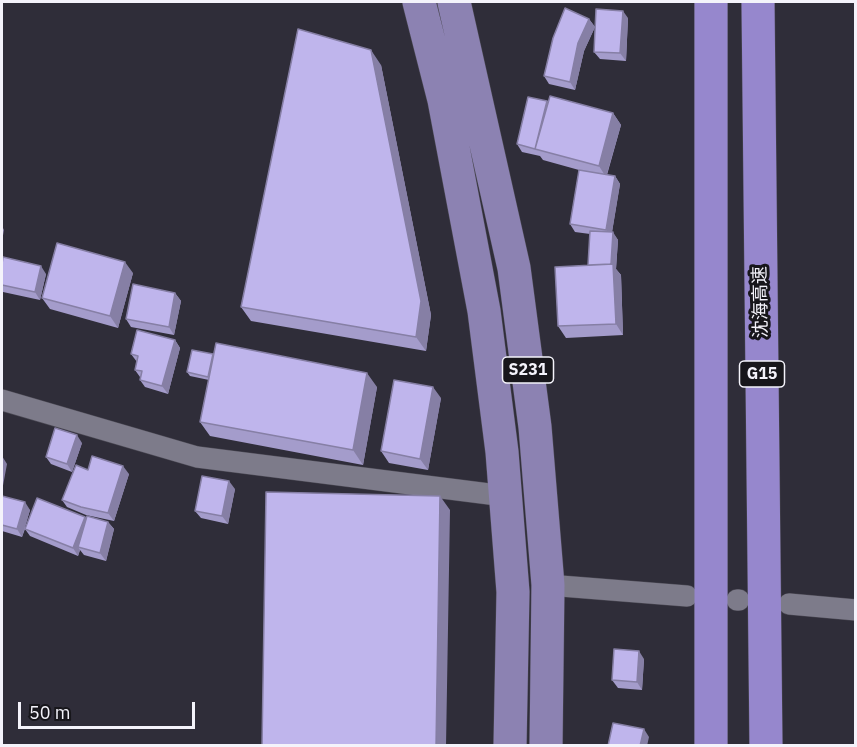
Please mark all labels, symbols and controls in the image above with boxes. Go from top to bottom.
street label: 沈海高速 [750,266,772,338]
road number: S231 [502,357,554,383]
road number: G15 [740,361,784,387]
scale bar [21,690,198,728]
text: 50 m [29,701,71,724]

